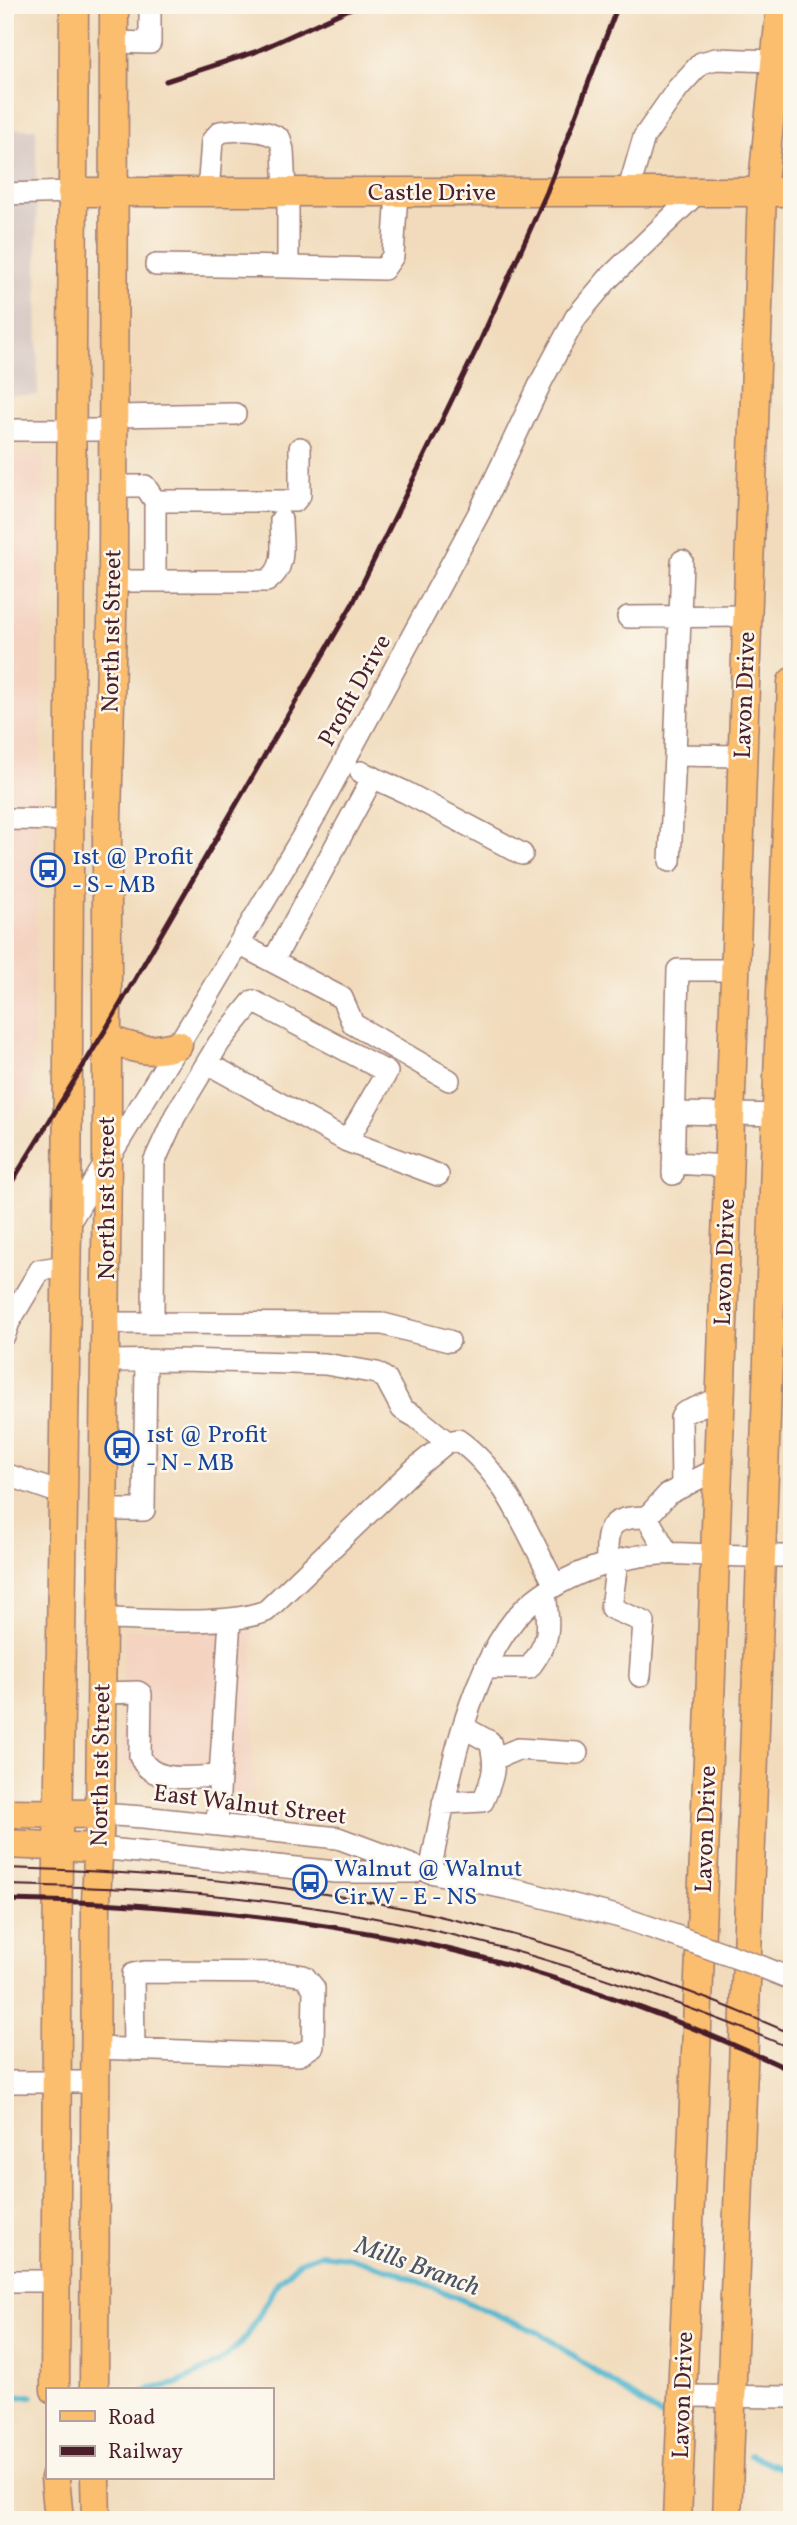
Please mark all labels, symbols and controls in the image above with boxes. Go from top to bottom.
street label: Castle Drive [368,177,496,211]
street label: North 1st Street [95,549,131,713]
street label: Profit Drive [311,629,401,753]
street label: Lavon Drive [727,631,765,759]
place label: 1st @ Profit - S - MB [72,841,194,903]
bus stop icon: 1st @ Profit - S - MB [29,851,67,889]
street label: North 1st Street [91,1116,125,1280]
street label: Lavon Drive [707,1198,745,1326]
place label: 1st @ Profit - N - MB [146,1419,268,1481]
bus stop icon: 1st @ Profit - N - MB [103,1429,141,1467]
street label: North 1st Street [84,1683,120,1847]
street label: Lavon Drive [688,1765,726,1893]
street label: East Walnut Street [151,1777,348,1835]
place label: Walnut @ Walnut Cir W - E - NS [334,1853,522,1915]
bus stop icon: Walnut @ Walnut Cir W - E - NS [291,1863,329,1901]
water label: Mills Branch [349,2227,485,2306]
street label: Lavon Drive [665,2331,703,2459]
legend [46,2388,273,2480]
text: Road [108,2404,155,2433]
text: Railway [108,2438,184,2467]

